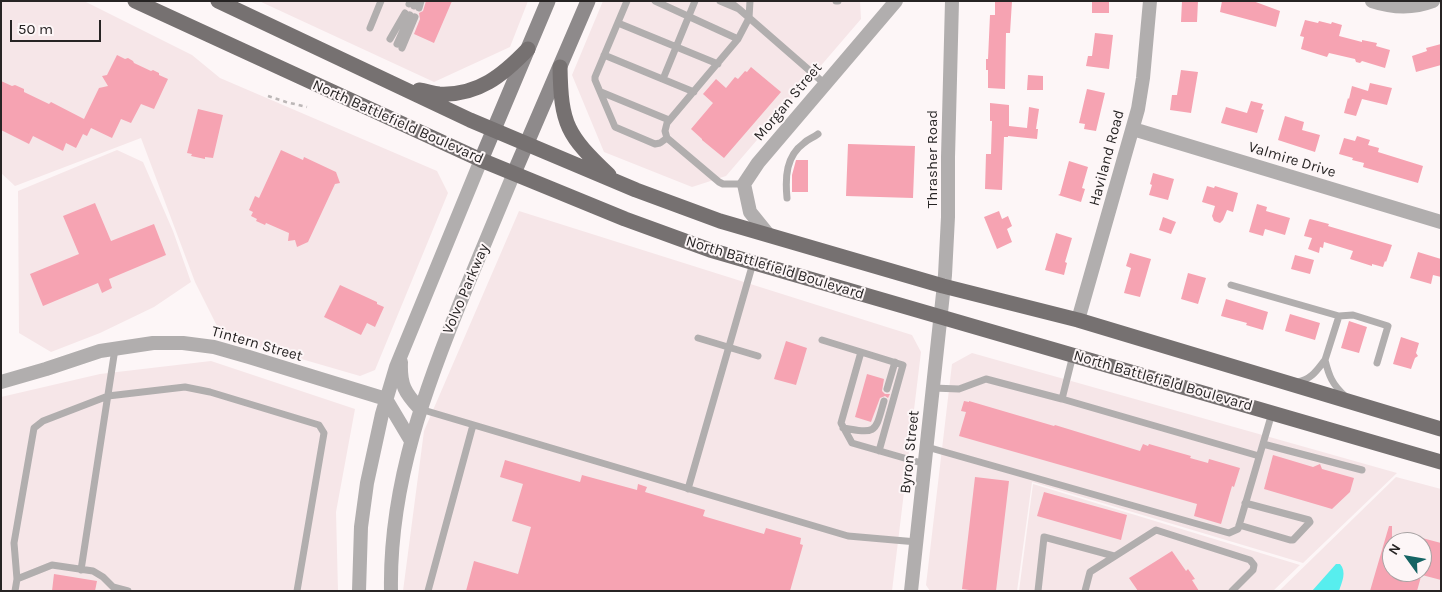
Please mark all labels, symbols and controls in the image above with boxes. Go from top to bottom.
scale bar [12,10,104,42]
text: 50 m [18,20,53,38]
street label: Morgan Street [750,59,826,145]
street label: North Battlefield Boulevard [310,76,486,168]
street label: Haviland Road [1086,108,1128,208]
street label: Thrasher Road [924,110,942,208]
street label: Valmire Drive [1246,138,1338,182]
street label: North Battlefield Boulevard [684,232,866,304]
street label: Volvo Parkway [439,241,493,337]
street label: Tintern Street [210,322,304,366]
street label: North Battlefield Boulevard [1071,347,1255,415]
street label: Byron Street [897,409,923,495]
north arrow [1382,532,1432,582]
text: N [1385,541,1405,558]

